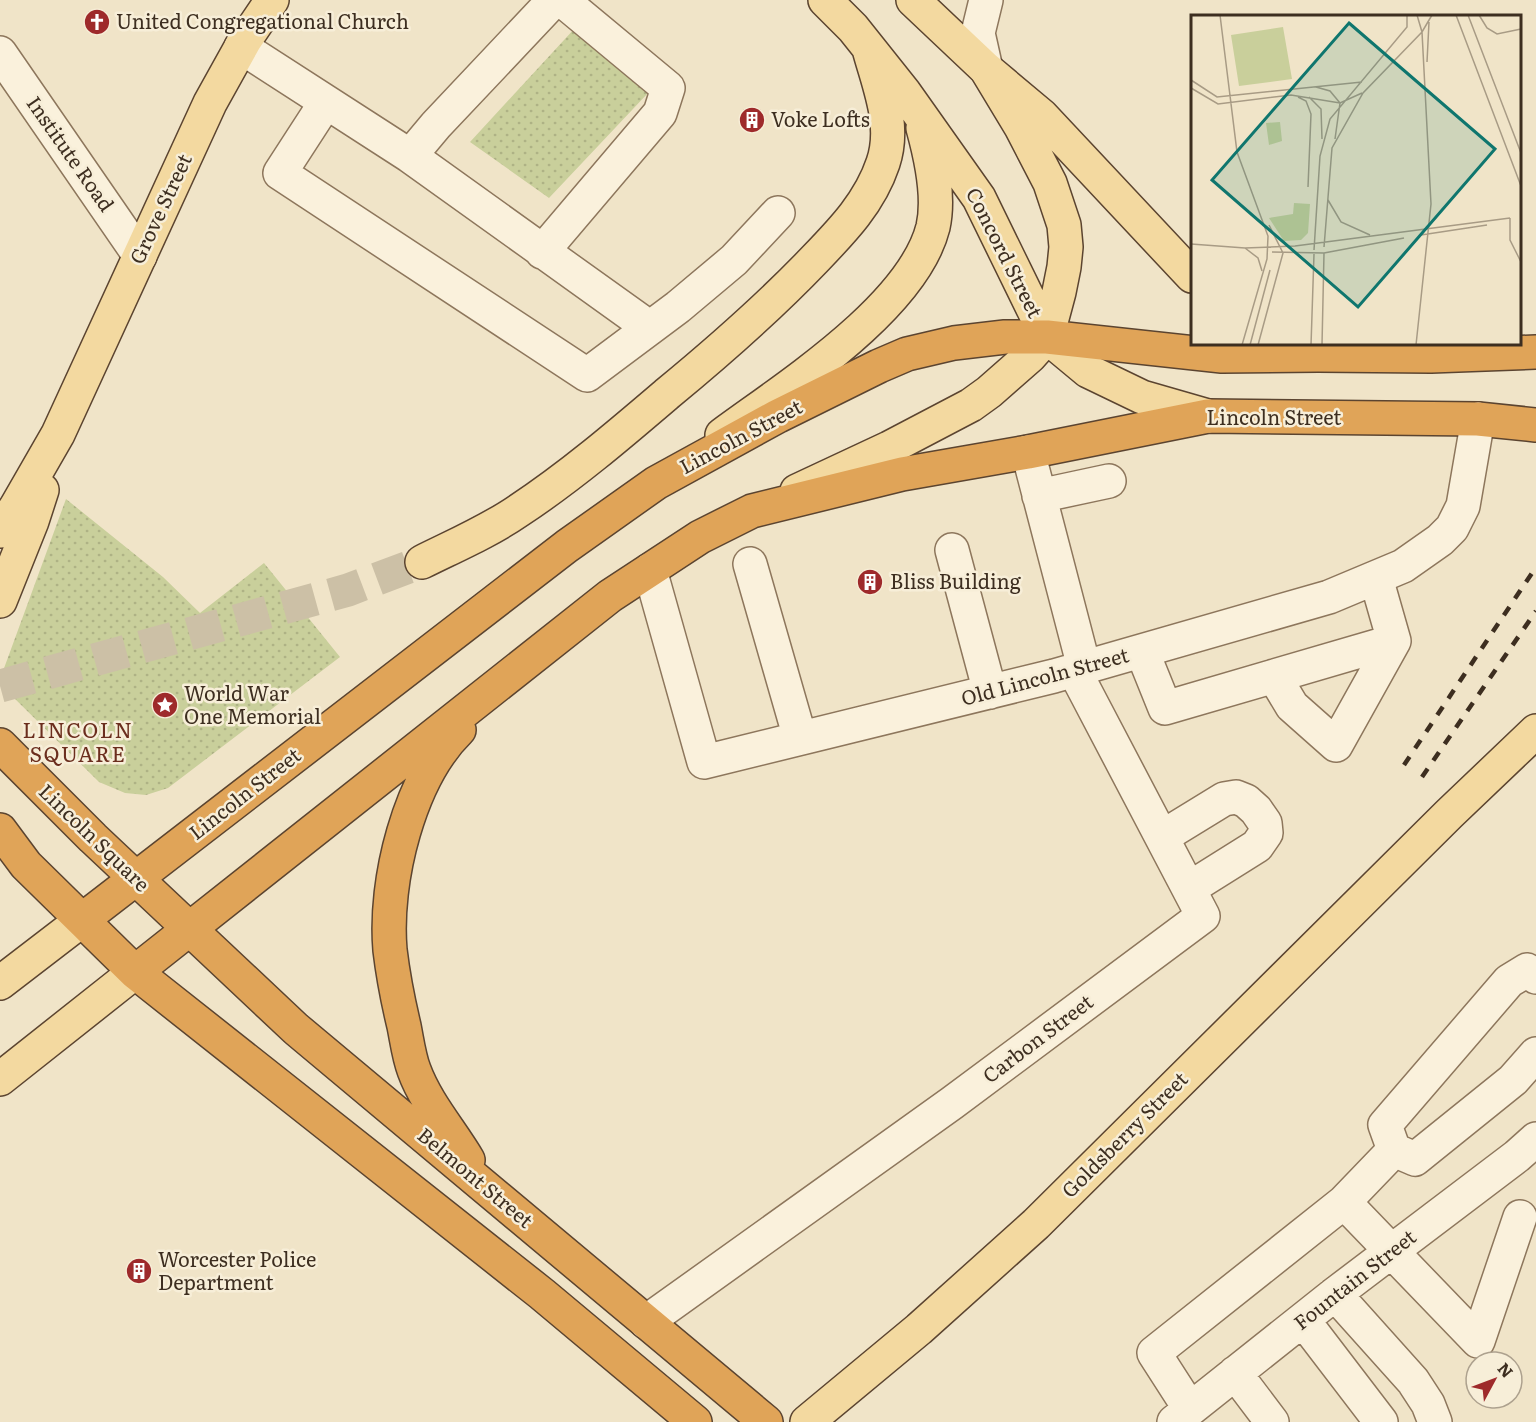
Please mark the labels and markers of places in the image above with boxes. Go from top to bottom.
place label: United Congregational Church [116,5,409,35]
church icon: United Congregational Church [82,7,112,37]
place label: Voke Lofts [771,103,870,133]
building icon: Voke Lofts [737,105,767,135]
place label: Bliss Building [890,565,1022,595]
building icon: Bliss Building [855,567,885,597]
place label: World War One Memorial [184,677,321,730]
place icon: World War One Memorial [150,690,180,720]
place label: Worcester Police Department [158,1243,316,1296]
building icon: Worcester Police Department [124,1256,154,1286]

